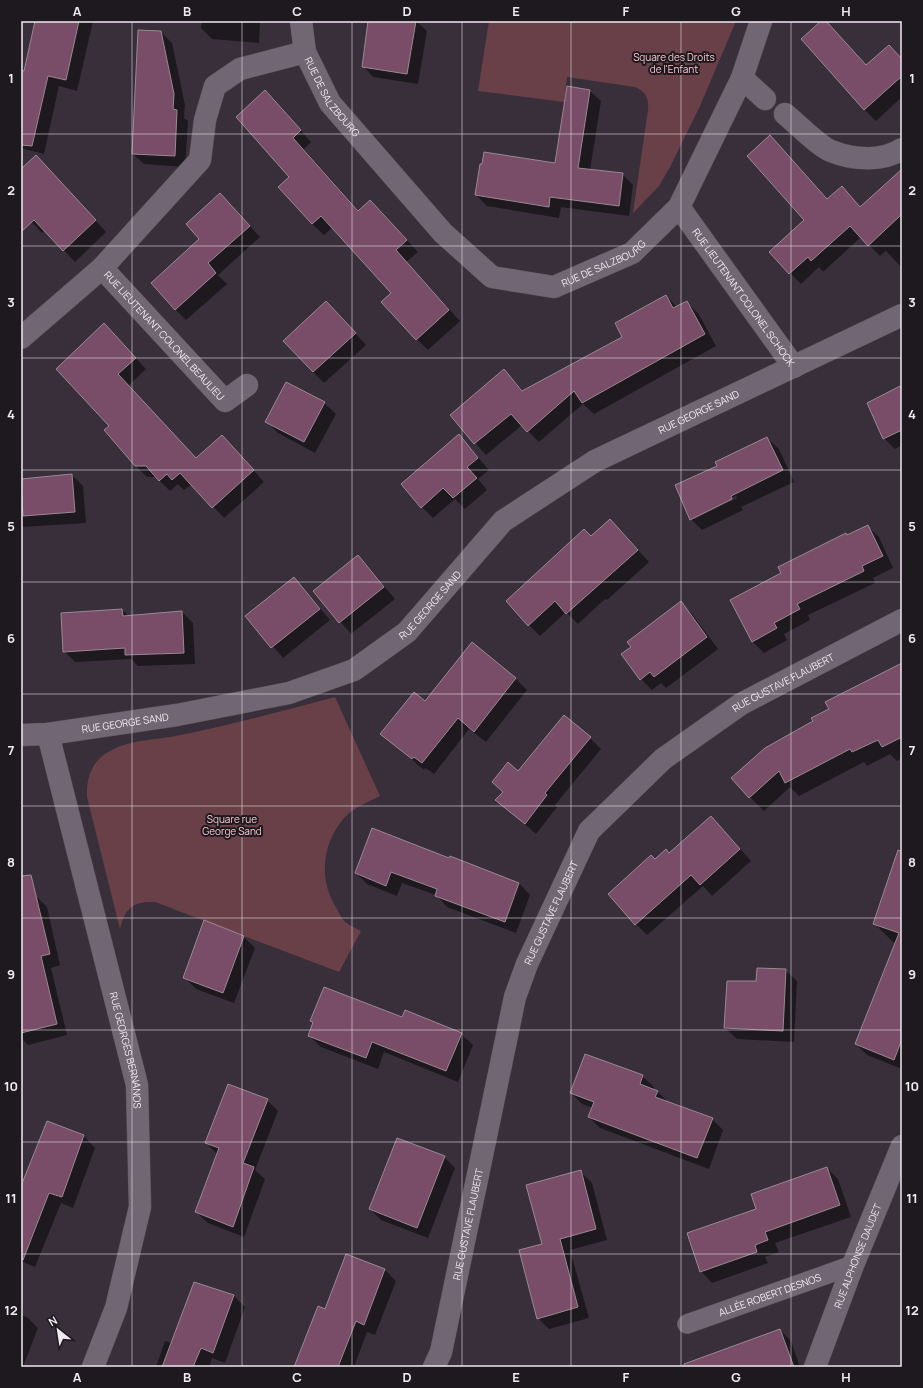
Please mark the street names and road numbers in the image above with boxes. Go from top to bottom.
street label: RUE DE SALZBOURG [301,54,363,140]
street label: RUE LIEUTENANT COLONEL SCHOCK [689,225,798,369]
street label: RUE DE SALZBOURG [559,236,649,290]
street label: RUE LIEUTENANT COLONEL BEAULIEU [101,268,228,403]
street label: RUE GEORGE SAND [656,386,742,437]
street label: RUE GEORGE SAND [396,567,464,643]
street label: RUE GUSTAVE FLAUBERT [729,650,837,715]
street label: RUE GEORGE SAND [81,709,170,736]
street label: RUE GUSTAVE FLAUBERT [521,858,581,967]
street label: RUE GEORGES BERNANOS [107,990,145,1109]
street label: RUE GUSTAVE FLAUBERT [449,1167,486,1281]
street label: RUE ALPHONSE DAUDET [831,1201,885,1310]
street label: ALLÉE ROBERT DESNOS [717,1270,823,1319]

